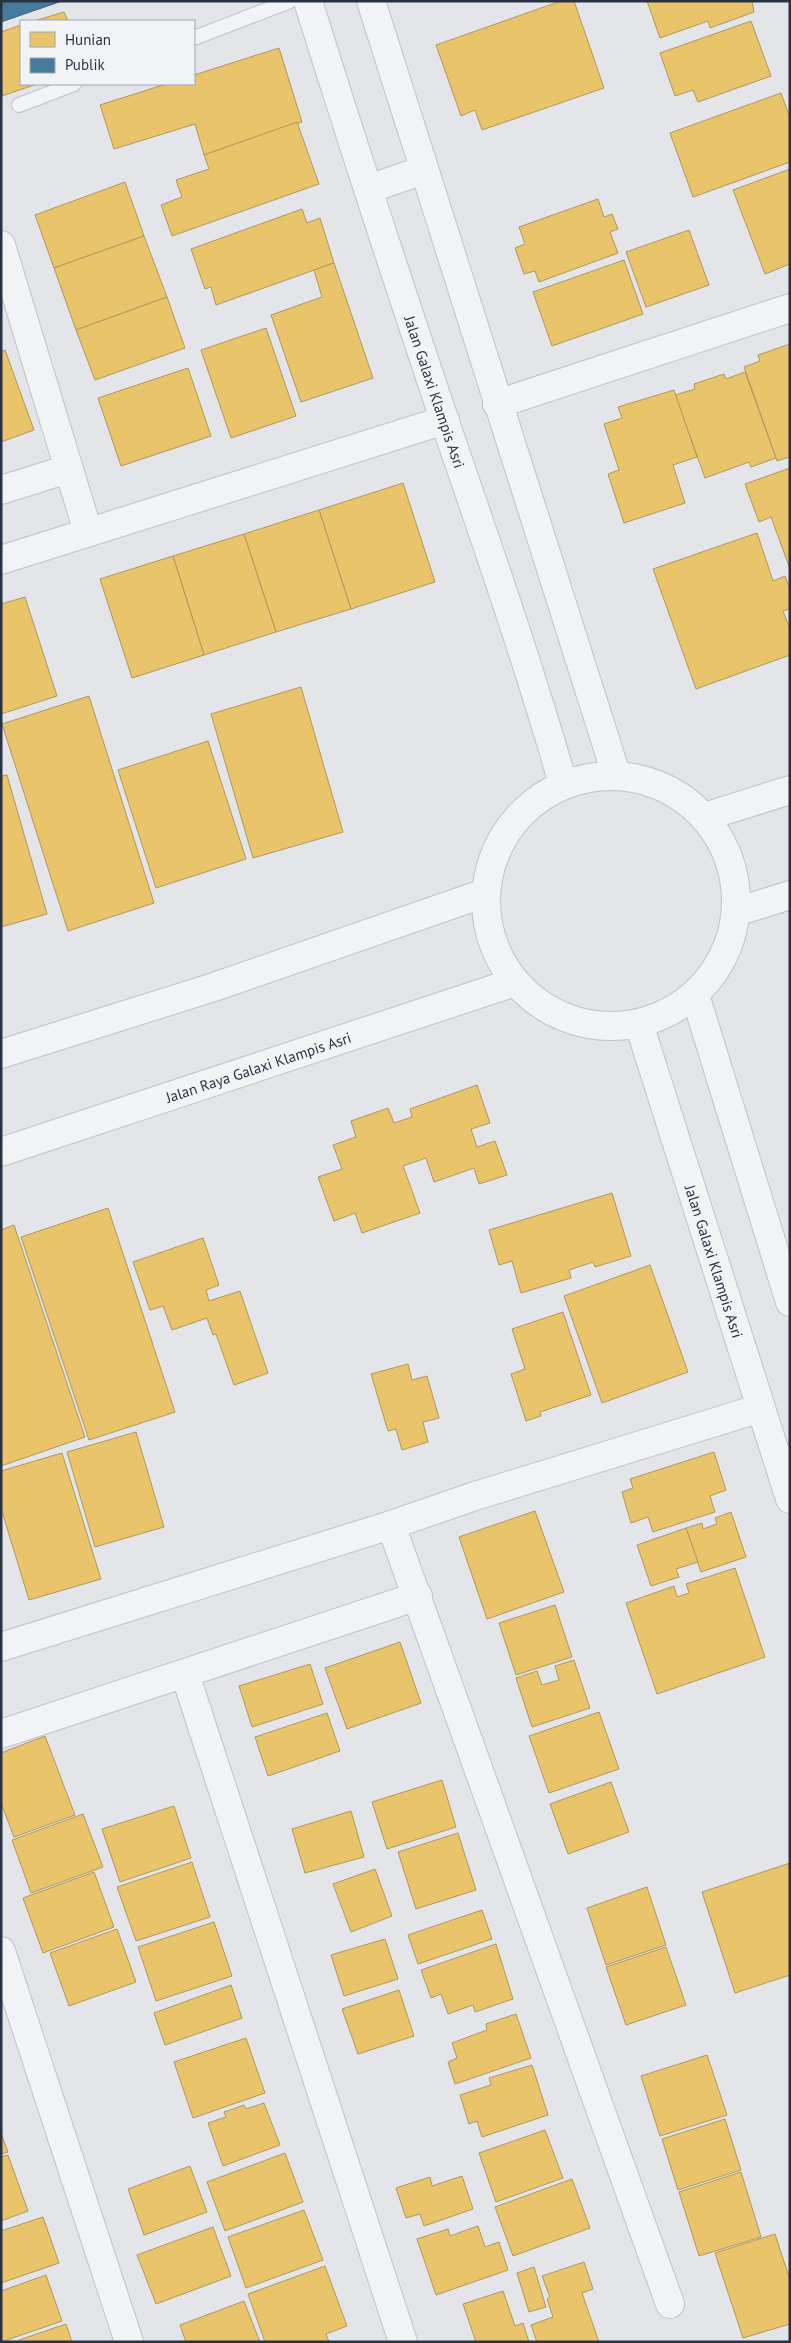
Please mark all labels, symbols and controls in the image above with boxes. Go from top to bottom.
legend [20,20,195,85]
text: Hunian [65,30,111,49]
text: Publik [65,55,105,74]
street label: Jalan Galaxi Klampis Asri [400,312,470,471]
street label: Jalan Raya Galaxi Klampis Asri [162,1027,354,1107]
street label: Jalan Galaxi Klampis Asri [681,1181,748,1340]

